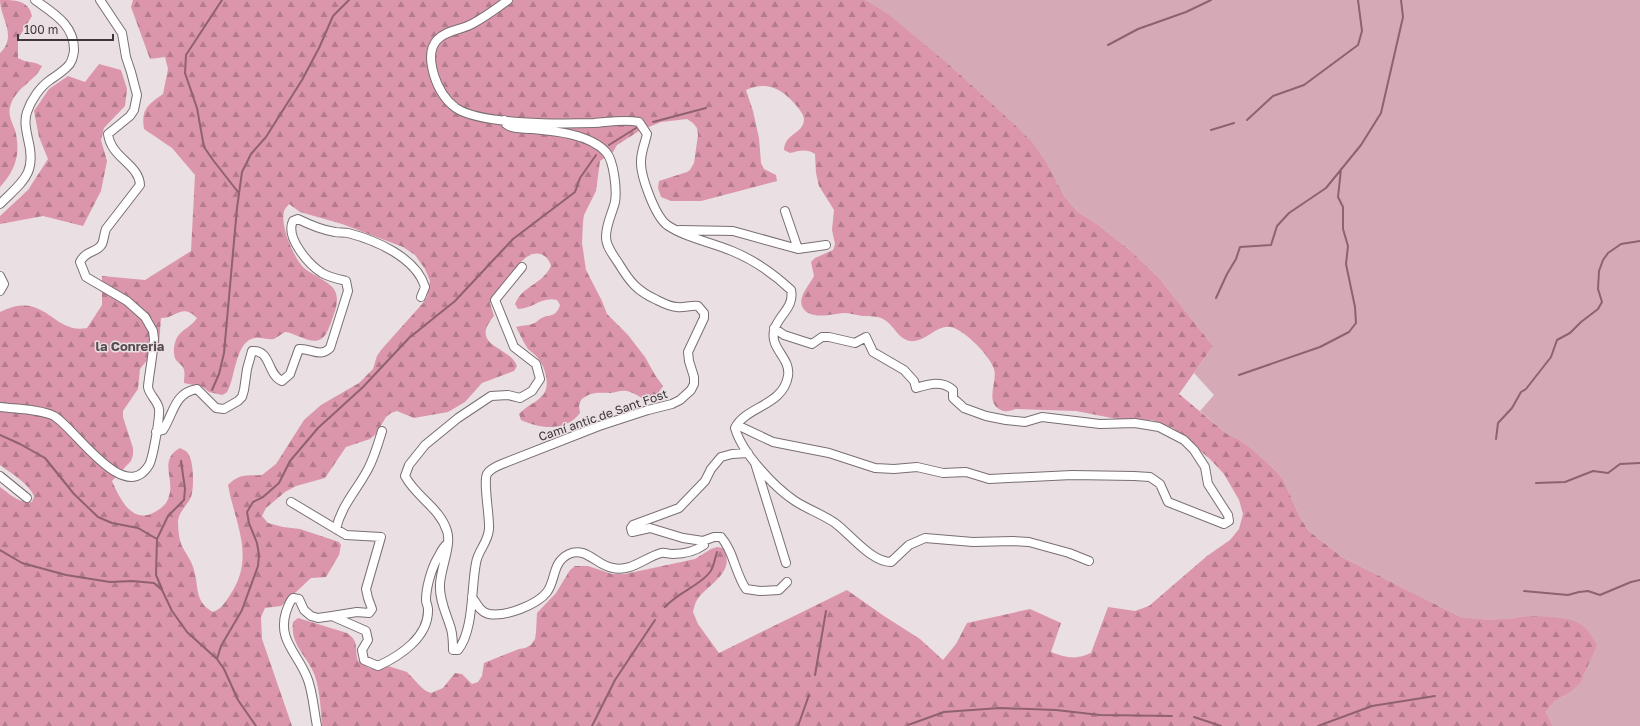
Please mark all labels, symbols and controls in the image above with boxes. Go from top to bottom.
scale bar [18,16,113,42]
text: 100 m [24,22,58,37]
district label: la Conreria [96,338,165,354]
street label: Camí antic de Sant Fost [536,386,670,444]

